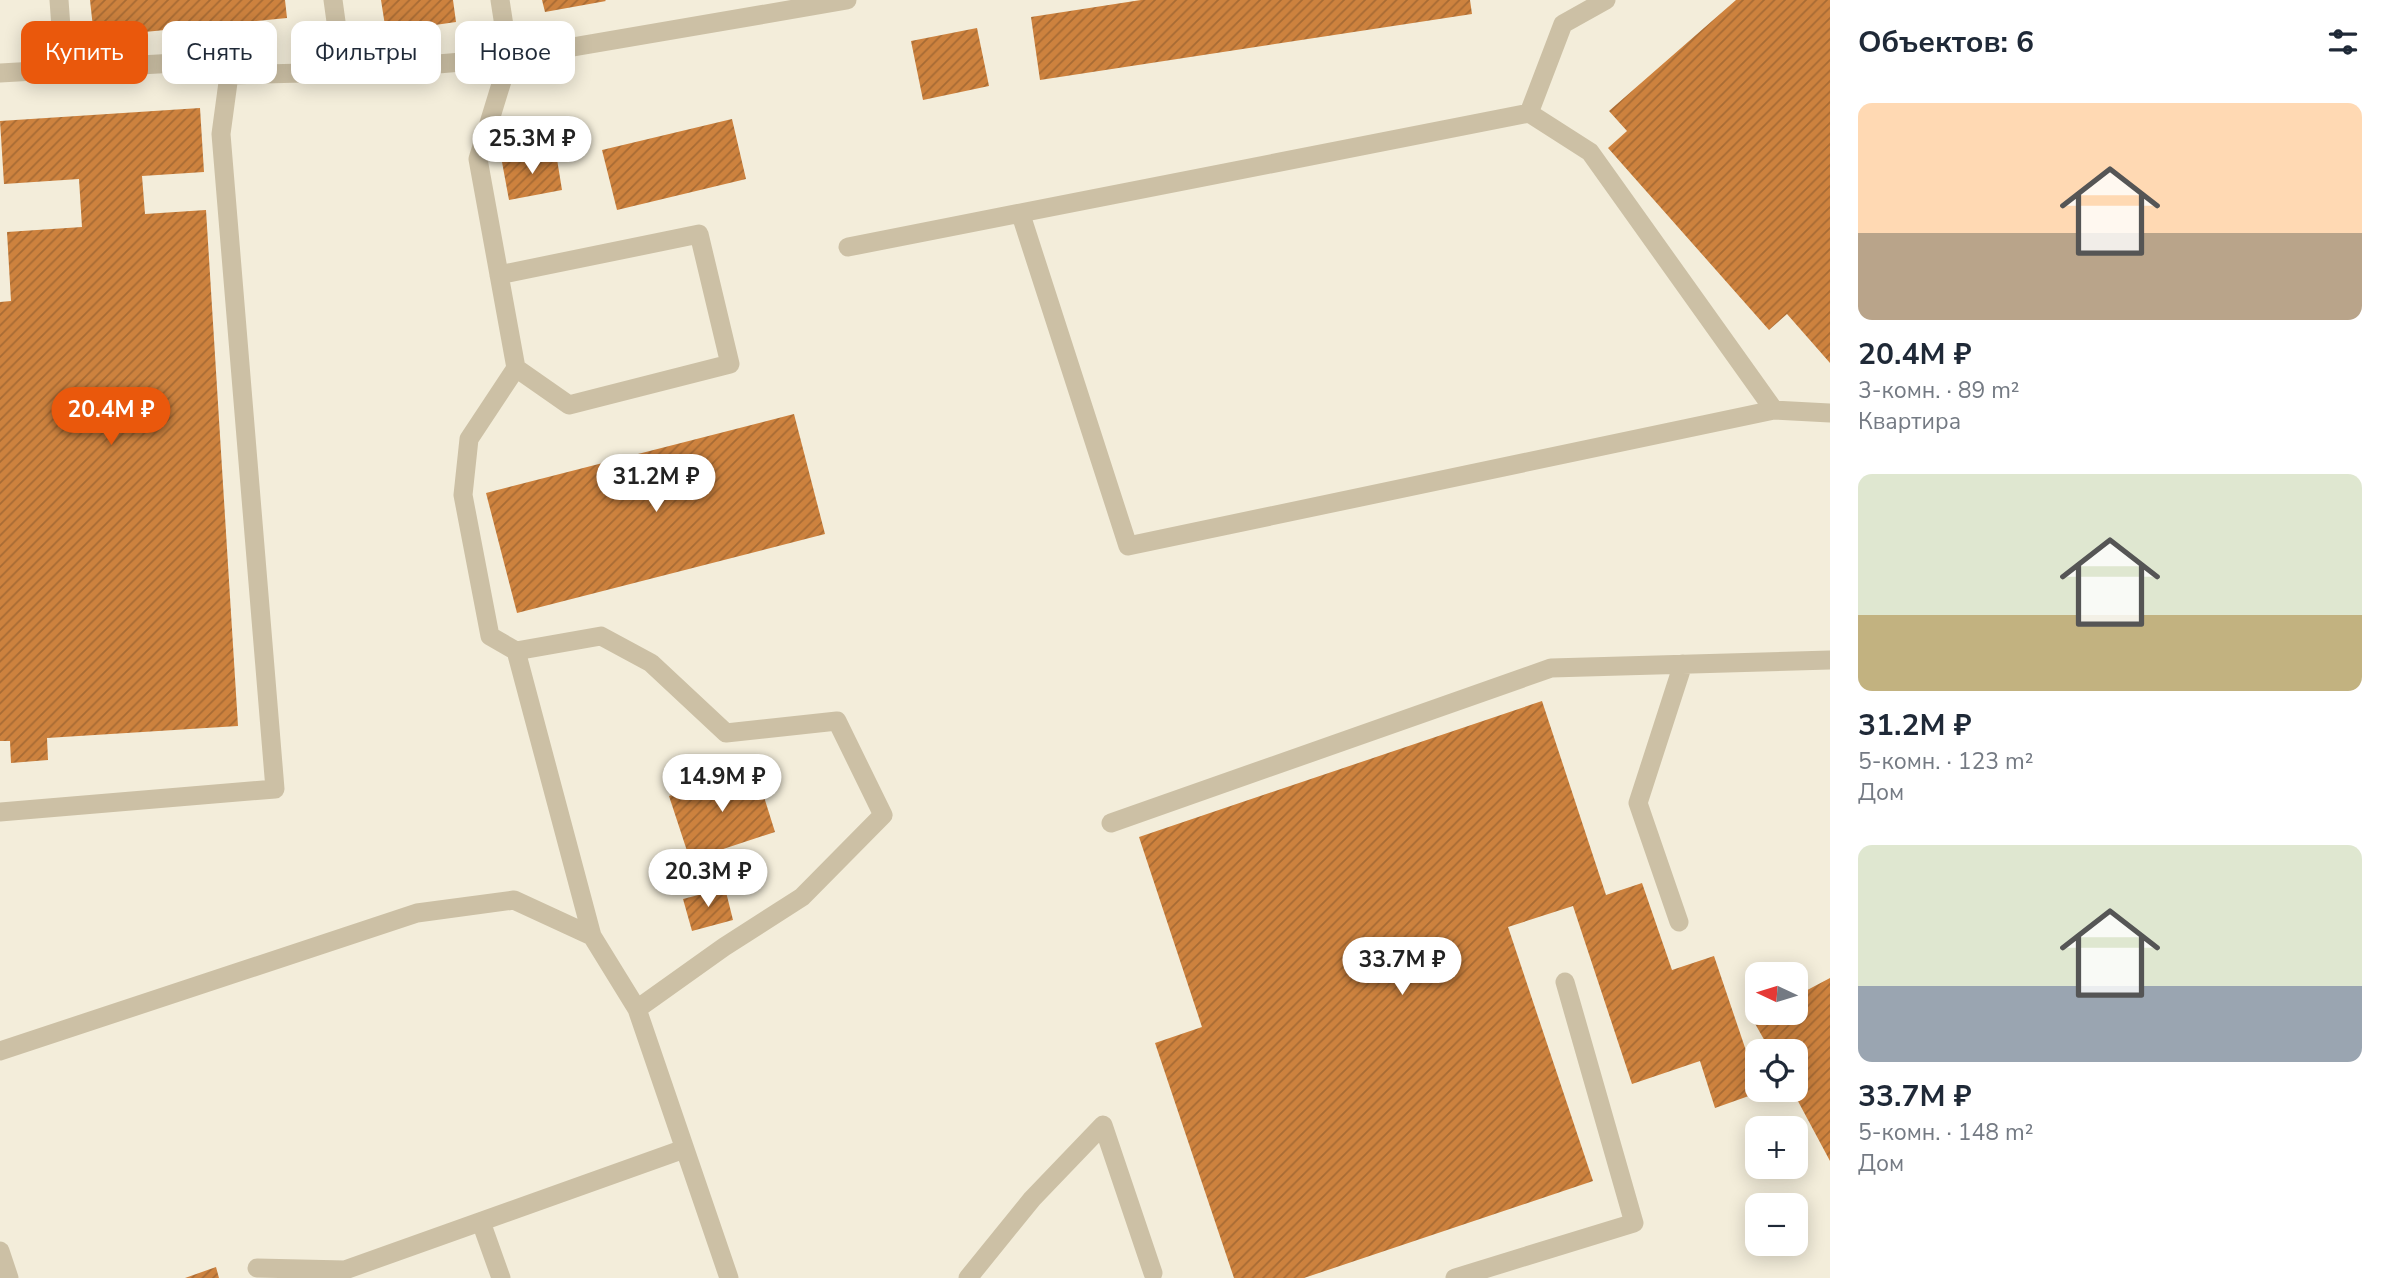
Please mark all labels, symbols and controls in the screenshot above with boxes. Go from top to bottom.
chip: Купить [21,21,148,84]
chip: Снять [162,21,277,84]
chip: Фильтры [291,21,441,84]
chip: Новое [455,21,575,84]
text: Объектов: 6 [1858,22,2034,63]
icon: filters [2324,23,2362,61]
pin: 25.3M ₽ [467,116,597,176]
text: 25.3M ₽ [488,123,576,154]
icon: home [2047,148,2173,274]
text: 20.4M ₽ [1858,334,1972,375]
text: 3-комн. · 89 m² [1858,375,2020,406]
pin: 20.4M ₽ [46,388,176,447]
text: 20.4M ₽ [67,394,155,425]
text: Квартира [1858,406,1961,437]
pin: 31.2M ₽ [591,454,721,514]
text: 31.2M ₽ [612,461,700,492]
icon: home [2047,519,2173,645]
text: 31.2M ₽ [1858,705,1972,746]
text: 5-комн. · 123 m² [1858,746,2033,777]
pin: 14.9M ₽ [657,754,787,814]
text: 14.9M ₽ [678,761,766,792]
text: Дом [1858,777,1904,808]
pin: 20.3M ₽ [643,850,773,909]
text: 20.3M ₽ [664,856,752,887]
icon: home [2047,890,2173,1016]
pin: 33.7M ₽ [1337,937,1467,997]
text: 33.7M ₽ [1358,944,1446,975]
north arrow [1745,962,1808,1026]
map controls [1745,962,1808,1256]
button: locate [1745,1039,1808,1102]
text: 33.7M ₽ [1858,1076,1972,1117]
button: + [1745,1116,1808,1179]
text: 5-комн. · 148 m² [1858,1117,2033,1148]
text: Дом [1858,1148,1904,1179]
button: − [1745,1193,1808,1256]

